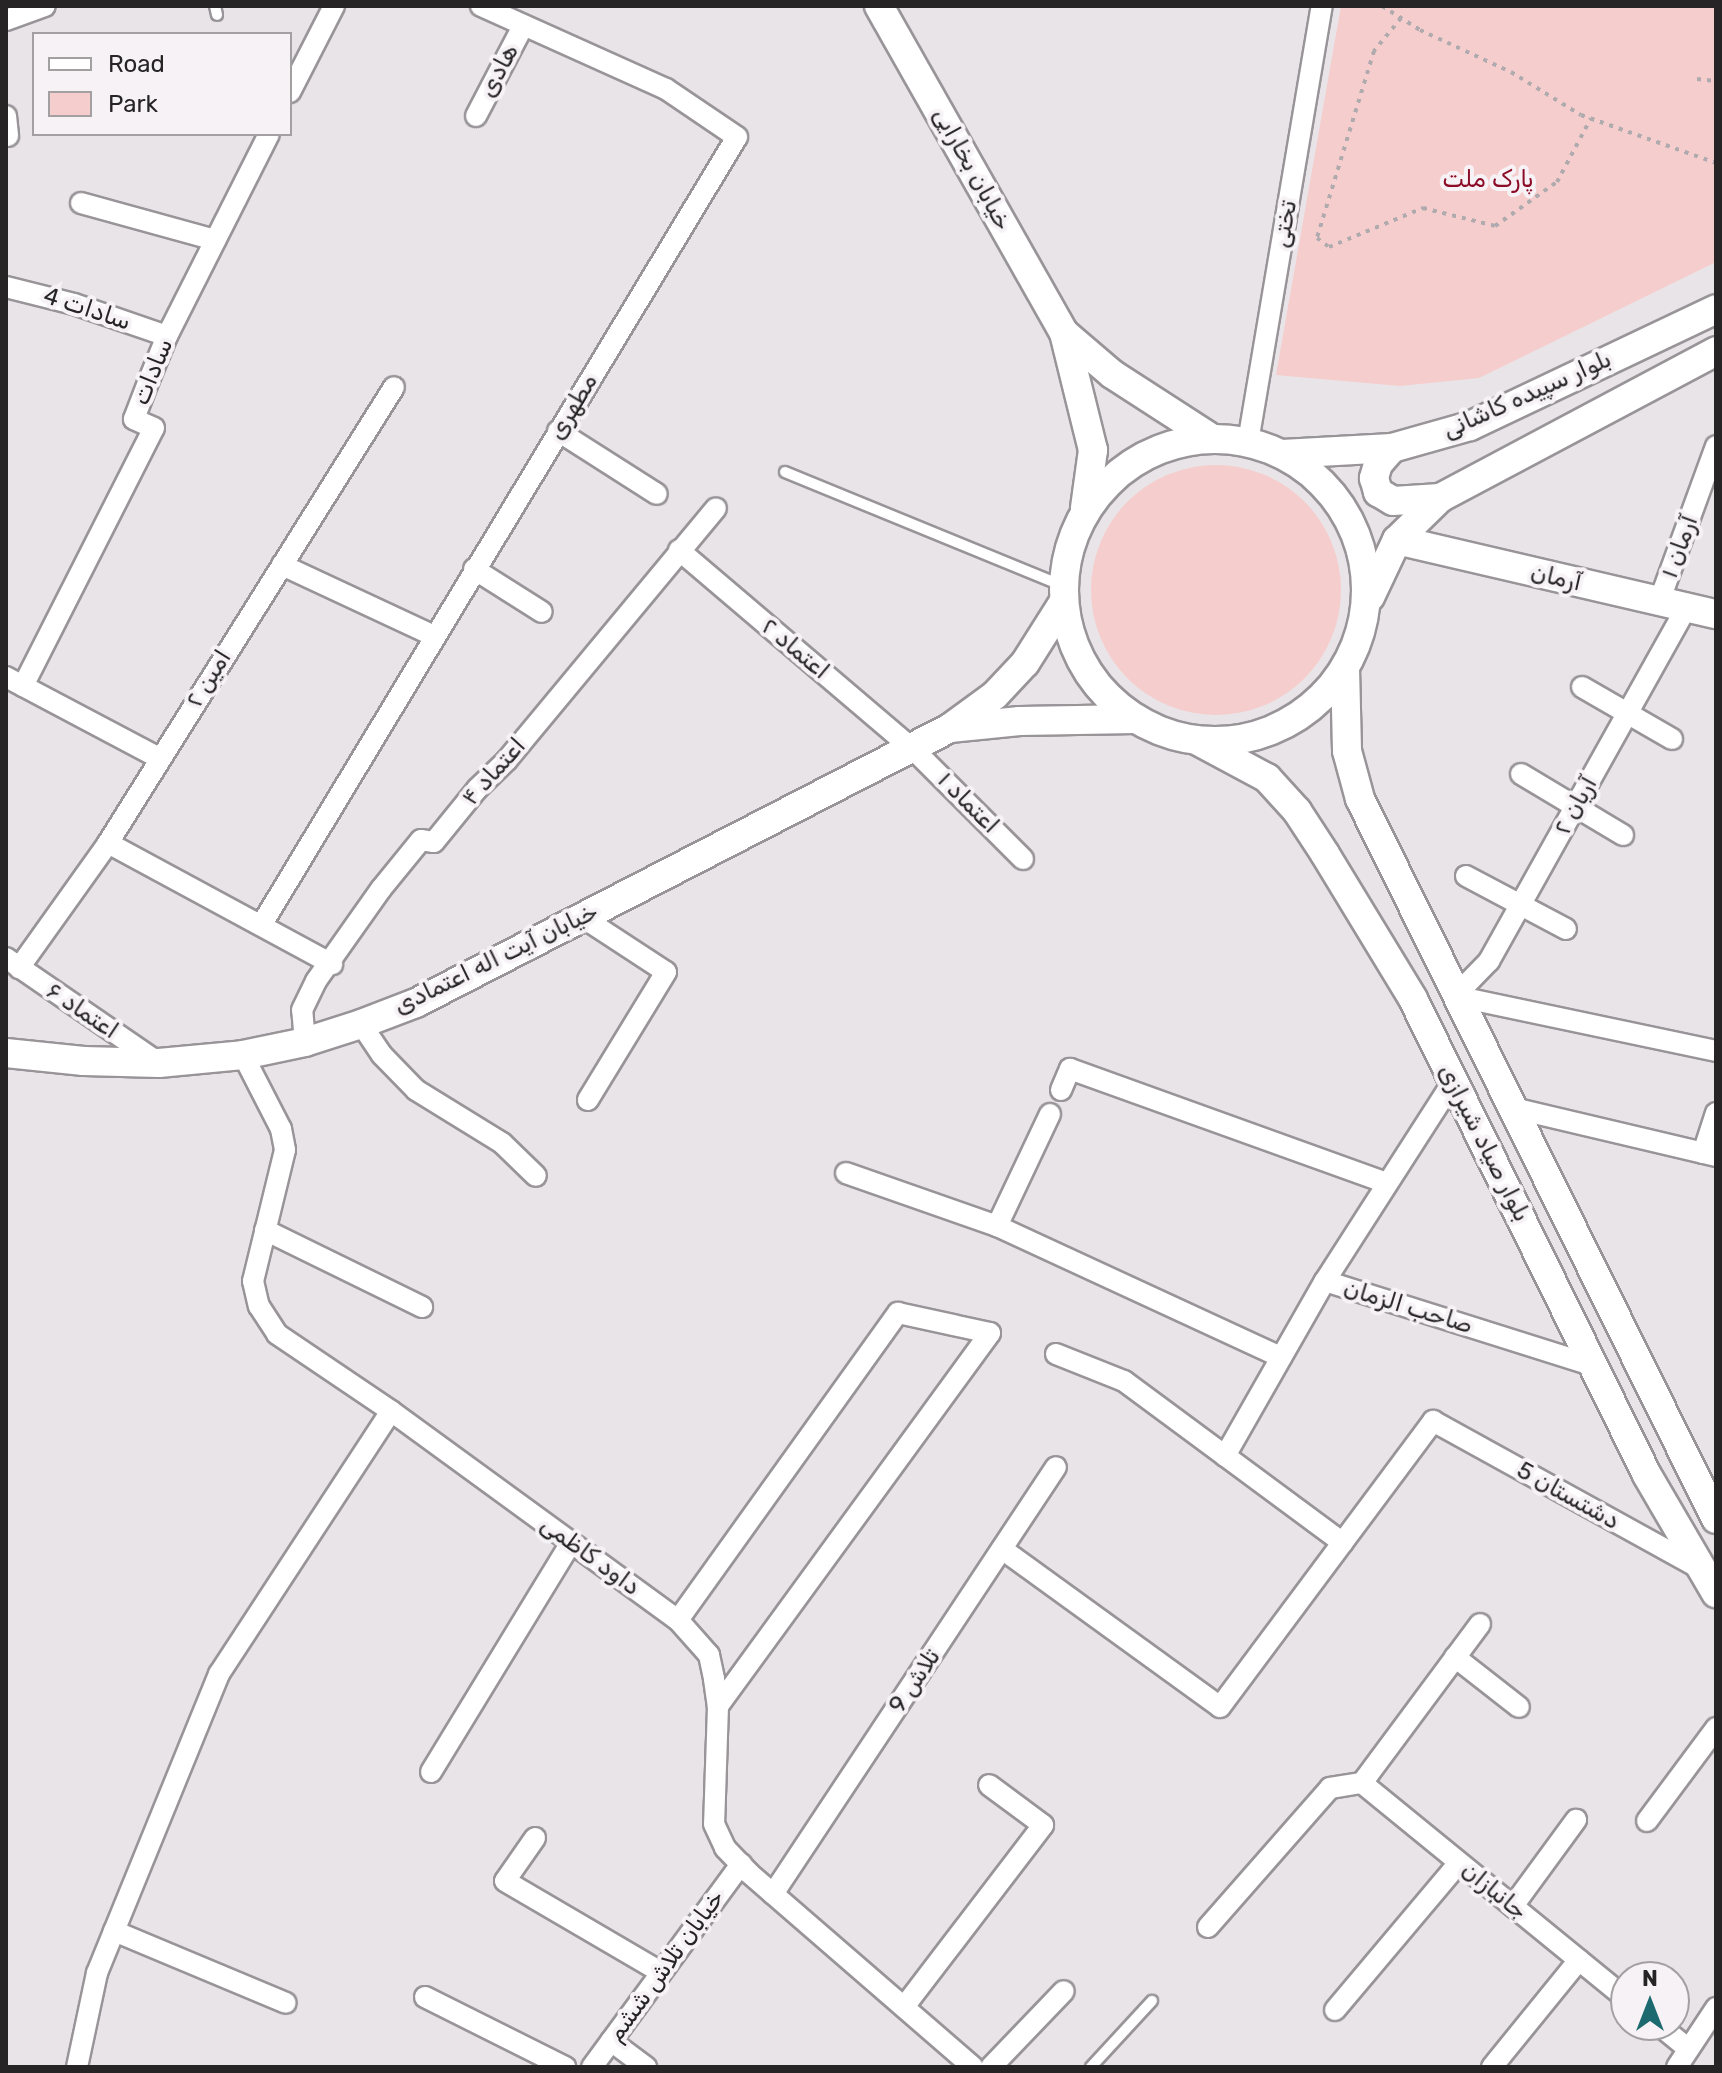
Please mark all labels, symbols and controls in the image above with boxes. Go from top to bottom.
legend [32,32,292,136]
street label: هادی [473,39,525,103]
text: Road [108,50,165,78]
text: Park [108,90,158,118]
street label: خیابان بخارایی [927,103,1017,235]
park label: پارک ملت [1442,166,1534,194]
street label: تختی [1267,198,1303,250]
street label: سادات 4 [40,281,134,337]
street label: سادات [127,334,179,410]
street label: بلوار سپیده کاشانی [1438,345,1616,445]
street label: مطهری [542,369,604,445]
street label: آرمان ۱ [1655,512,1705,582]
street label: آرمان [1528,558,1584,598]
street label: اعتماد ۲ [755,612,835,686]
street label: امین ۲ [180,645,238,713]
street label: اعتماد ۴ [456,732,532,812]
street label: اعتماد ۱ [931,766,1005,840]
street label: آریان ۲ [1548,772,1604,840]
street label: خیابان آیت اله اعتمادی [389,897,603,1021]
street label: اعتماد ۶ [40,976,124,1046]
street label: بلوار صیاد شیرازی [1432,1060,1536,1226]
street label: صاحب الزمان [1340,1274,1476,1340]
street label: دشتستان 5 [1512,1456,1624,1536]
street label: داود کاظمی [535,1510,645,1602]
street label: تلاش 9 [883,1643,947,1719]
street label: جانبازان [1455,1856,1533,1926]
street label: خیابان تلاش ششم [601,1884,731,2048]
north arrow [1610,1961,1690,2041]
text: N [1642,1965,1658,1992]

